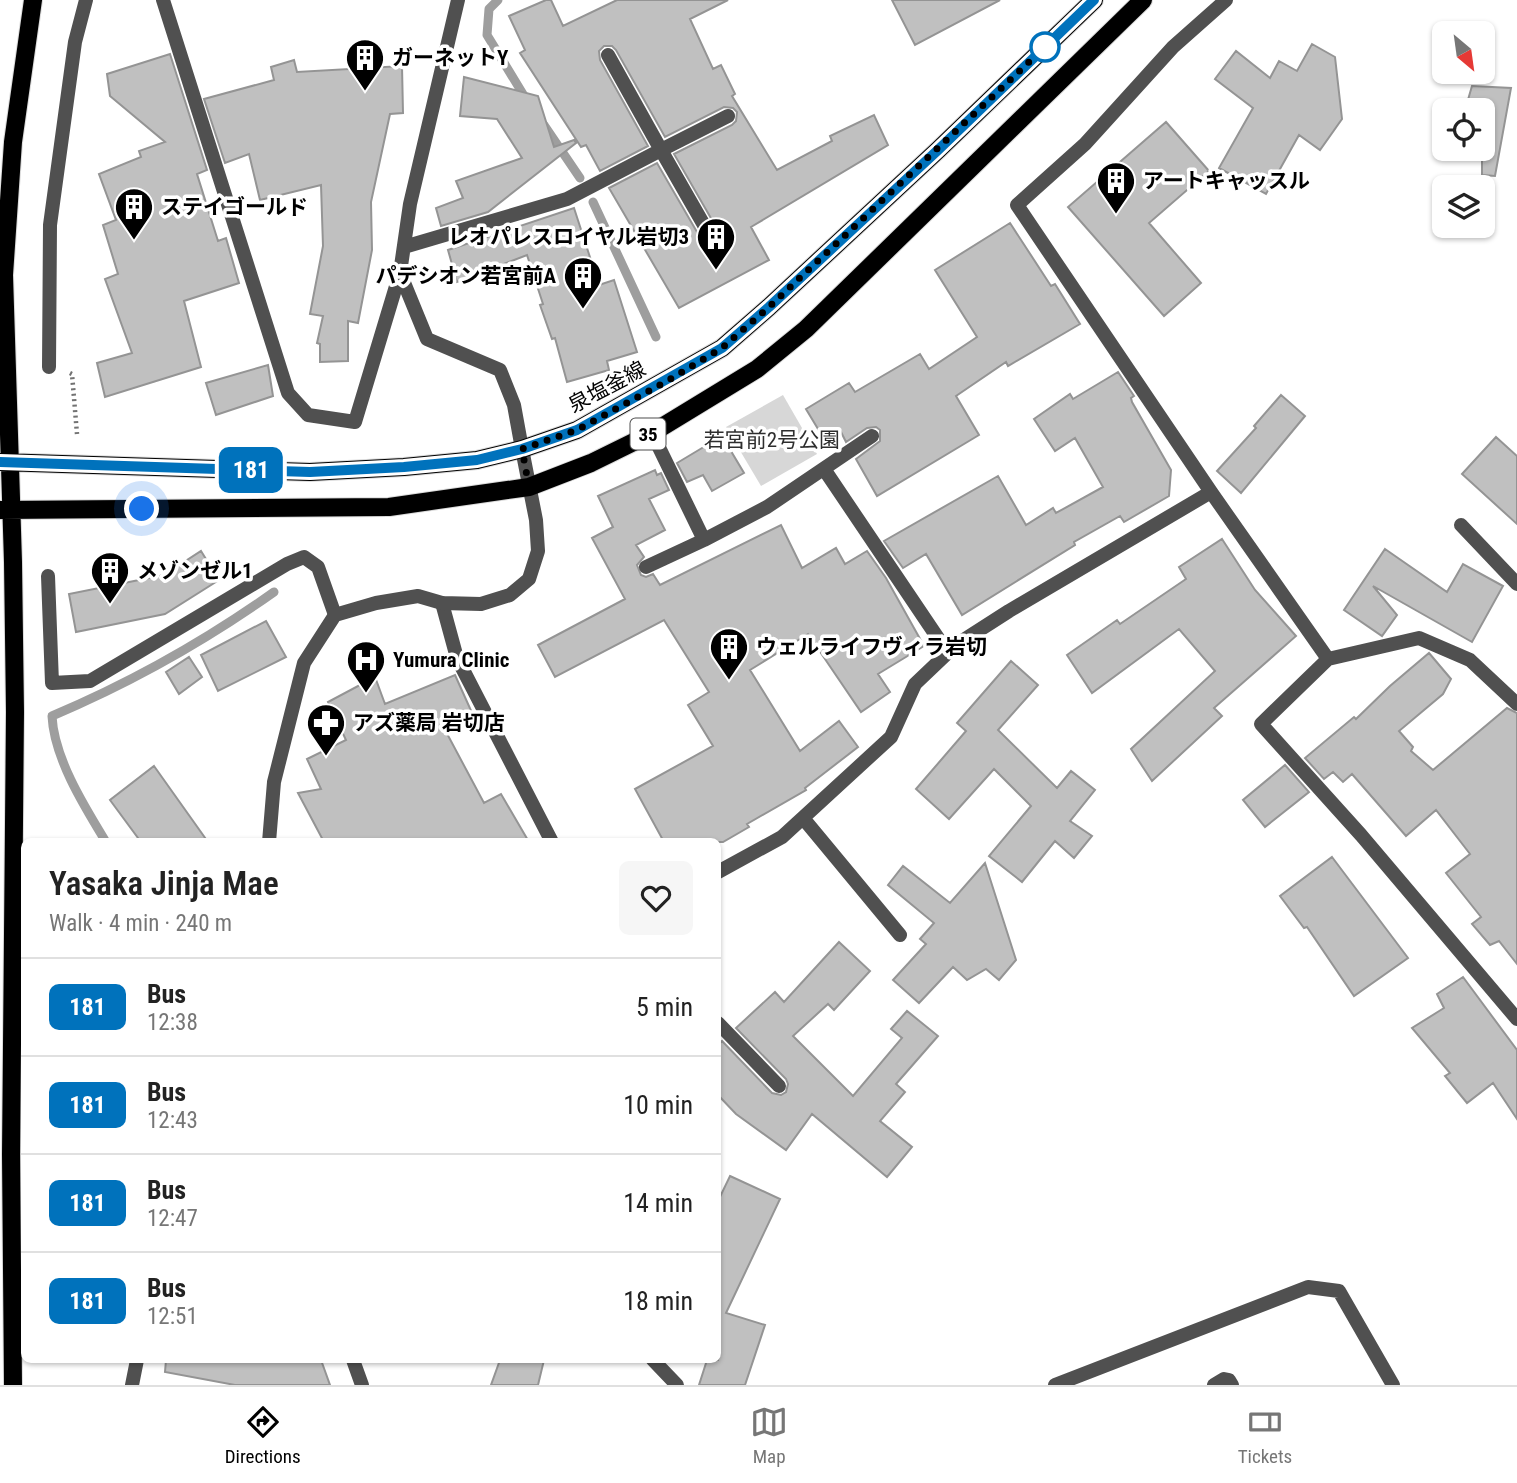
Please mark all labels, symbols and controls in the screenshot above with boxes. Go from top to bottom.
north arrow [1432,21,1494,84]
map controls [1432,21,1495,238]
unlabelled marker [1030,32,1060,62]
building icon: ガーネットY [344,37,386,92]
place label: ガーネットY [392,46,509,70]
button: locate [1432,98,1495,161]
building icon: アートキャッスル [1095,160,1137,215]
place label: アートキャッスル [1143,169,1310,193]
button: layers [1432,175,1495,238]
building icon: ステイゴールド [113,186,155,241]
place label: ステイゴールド [161,195,308,219]
building icon: レオパレスロイヤル岩切3 [695,216,737,271]
place label: レオパレスロイヤル岩切3 [448,225,689,249]
building icon: パデシオン若宮前A [562,255,604,310]
place label: パデシオン若宮前A [375,264,556,288]
street label: 泉塩釜線 [564,357,650,417]
road number: 35 [630,418,666,449]
park label: 若宮前2号公園 [704,428,840,452]
line badge: 181 [211,447,291,493]
text: 181 [233,456,269,484]
your location [124,491,159,526]
building icon: メゾンゼル1 [89,550,131,605]
place label: メゾンゼル1 [137,559,253,583]
building icon: ウェルライフヴィラ岩切 [708,626,750,681]
place label: ウェルライフヴィラ岩切 [756,635,987,659]
hospital icon: Yumura Clinic [345,639,387,694]
place label: Yumura Clinic [393,648,510,672]
pharmacy icon: アズ薬局 岩切店 [305,702,347,757]
place label: アズ薬局 岩切店 [353,711,505,735]
button: heart [619,861,693,935]
text: Yasaka Jinja Mae [49,864,279,903]
text: Walk · 4 min · 240 m [49,910,232,937]
text: Bus [147,979,186,1009]
text: 5 min [636,992,693,1022]
text: 181 [69,993,106,1021]
text: 12:38 [147,1009,198,1036]
text: Bus [147,1077,186,1107]
text: 10 min [623,1090,693,1120]
text: 181 [69,1091,106,1119]
text: 12:43 [147,1107,198,1134]
text: Bus [147,1175,186,1205]
text: 14 min [623,1188,693,1218]
text: 181 [69,1189,106,1217]
text: 12:47 [147,1205,198,1232]
text: Bus [147,1273,186,1303]
text: 18 min [623,1286,693,1316]
text: 181 [69,1287,106,1315]
text: 12:51 [147,1303,198,1330]
tab: Directions [225,1403,301,1468]
tab: Map [750,1403,788,1468]
tab: Tickets [1238,1403,1292,1468]

